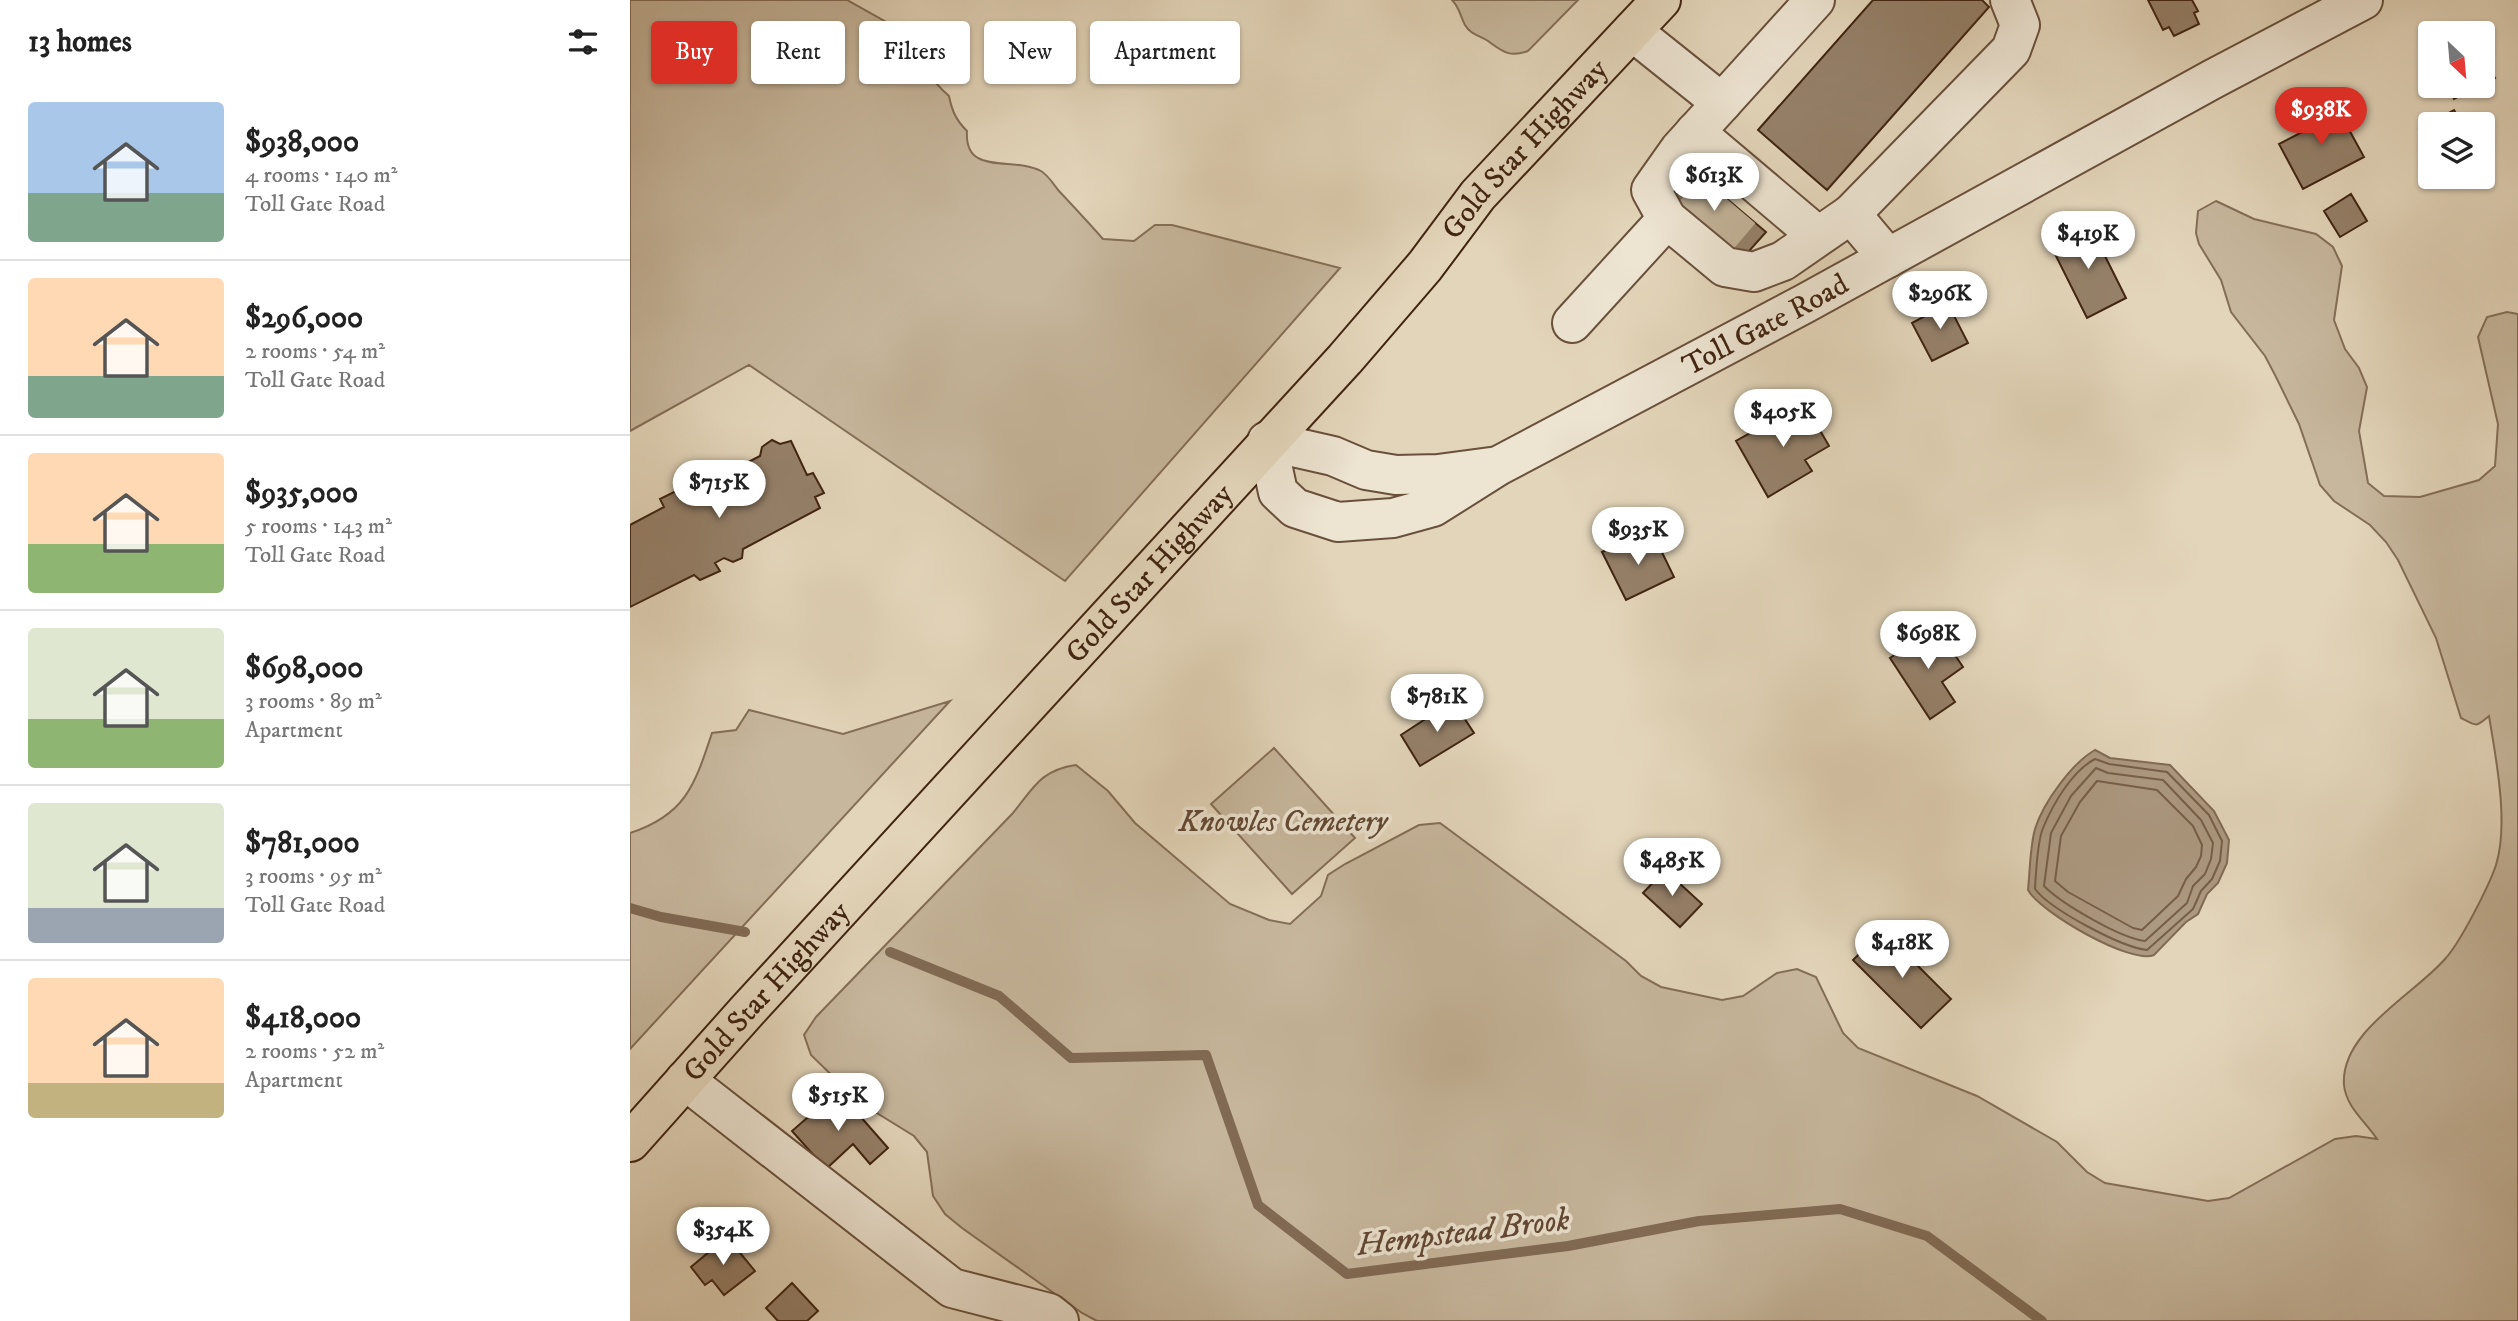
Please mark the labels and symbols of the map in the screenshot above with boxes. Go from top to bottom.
north arrow [2418,21,2496,98]
street label: Gold Star Highway [1434,51,1617,247]
pin: $938K [2272,88,2370,147]
pin: $613K [1665,154,1763,213]
pin: $419K [2039,212,2137,271]
street label: Toll Gate Road [1676,266,1855,385]
pin: $296K [1891,272,1989,331]
pin: $405K [1734,390,1832,449]
pin: $715K [670,461,768,520]
street label: Gold Star Highway [1058,476,1242,671]
pin: $935K [1589,508,1687,567]
pin: $698K [1879,612,1977,671]
pin: $781K [1388,674,1486,734]
park label: Knowles Cemetery [1178,804,1390,841]
pin: $485K [1623,838,1721,898]
street label: Gold Star Highway [676,894,859,1090]
pin: $418K [1853,920,1951,980]
pin: $515K [789,1074,887,1133]
water label: Hempstead Brook [1354,1200,1573,1266]
pin: $354K [674,1208,772,1267]

